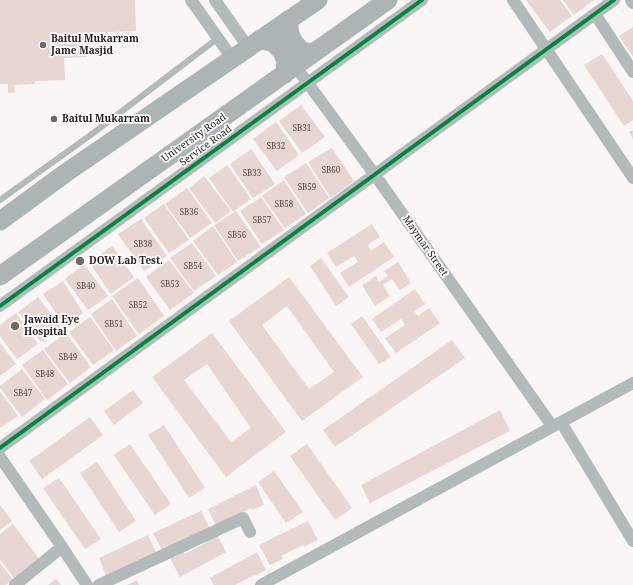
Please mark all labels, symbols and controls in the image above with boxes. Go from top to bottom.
place label: Baitul Mukarram Jame Masjid [51,33,139,56]
marker: Baitul Mukarram Jame Masjid [38,40,48,50]
street label: University Road [159,111,229,165]
place label: Baitul Mukarram [62,113,150,125]
marker: Baitul Mukarram [49,114,59,124]
street label: Service Road [178,123,234,169]
house number: SB31 [293,124,311,134]
house number: SB32 [267,142,285,152]
house number: SB60 [322,166,340,176]
house number: SB33 [243,169,261,179]
house number: SB59 [298,183,316,193]
house number: SB58 [275,200,293,210]
house number: SB36 [180,208,198,218]
street label: Maymar Street [400,214,450,278]
house number: SB57 [253,216,271,226]
house number: SB56 [228,231,246,241]
house number: SB38 [134,240,152,250]
marker: DOW Lab Test. [74,255,86,267]
place label: DOW Lab Test. [89,255,163,267]
house number: SB54 [184,262,202,272]
house number: SB53 [161,280,179,290]
house number: SB40 [77,282,95,292]
house number: SB52 [129,301,147,311]
place label: Jawaid Eye Hospital [24,314,79,338]
marker: Jawaid Eye Hospital [9,320,21,332]
house number: SB51 [105,320,123,330]
house number: SB49 [59,353,77,363]
house number: SB48 [36,370,54,380]
house number: SB47 [14,389,32,399]

